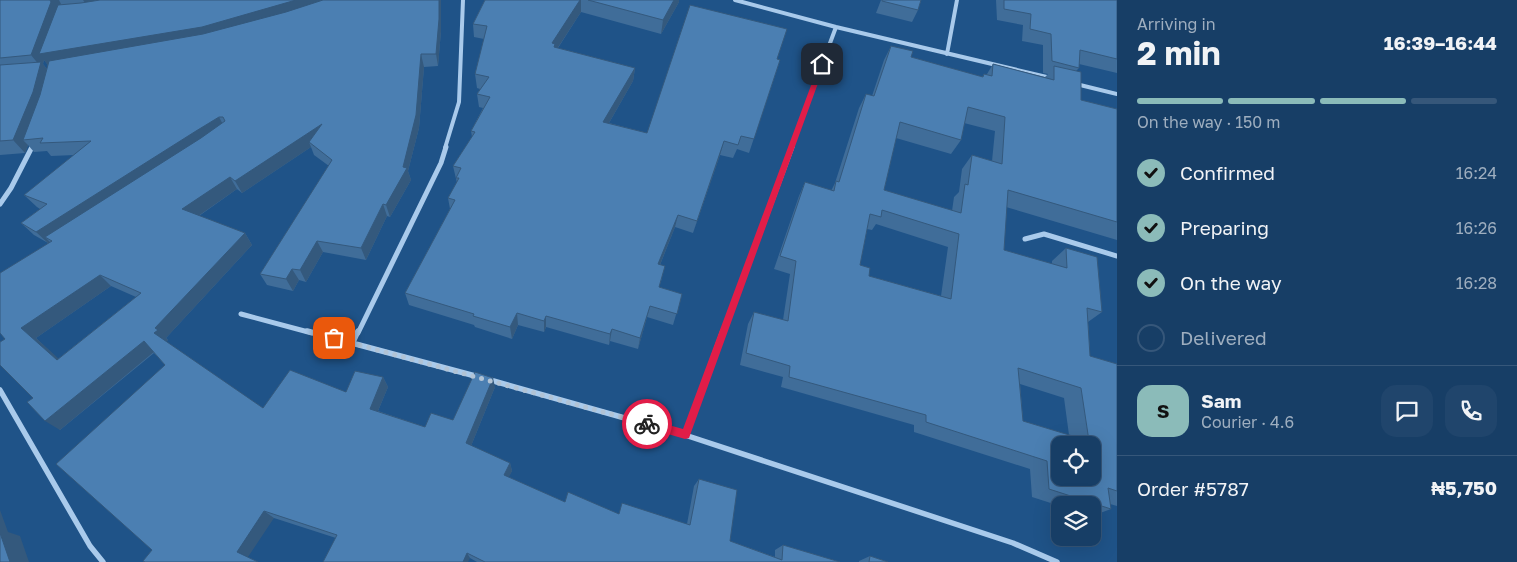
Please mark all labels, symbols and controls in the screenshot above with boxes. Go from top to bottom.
text: Arriving in [1137,14,1216,34]
text: 16:39–16:44 [1384,31,1497,54]
text: 2 min [1137,34,1221,72]
pin [801,43,843,85]
icon: home [808,50,836,78]
text: On the way · 150 m [1137,112,1280,132]
icon: check [1137,159,1165,187]
text: Confirmed [1180,161,1275,184]
text: 16:24 [1456,163,1497,183]
icon: check [1137,214,1165,242]
text: Preparing [1180,216,1269,239]
text: 16:26 [1456,218,1497,238]
icon: check [1137,269,1165,297]
text: On the way [1180,271,1282,294]
text: 16:28 [1456,273,1497,293]
pin [313,317,355,359]
icon: bag [320,324,348,352]
text: Delivered [1180,326,1267,349]
button: chat [1381,385,1433,437]
button: phone [1445,385,1497,437]
text: Sam [1201,389,1241,412]
courier [622,399,672,449]
text: S [1157,399,1169,422]
icon: bike [633,410,661,438]
text: Courier · 4.6 [1201,412,1294,432]
map controls [1051,436,1101,546]
button: locate [1051,436,1101,486]
text: ₦5,750 [1431,476,1497,499]
text: Order #5787 [1137,477,1249,500]
button: layers [1051,496,1101,546]

